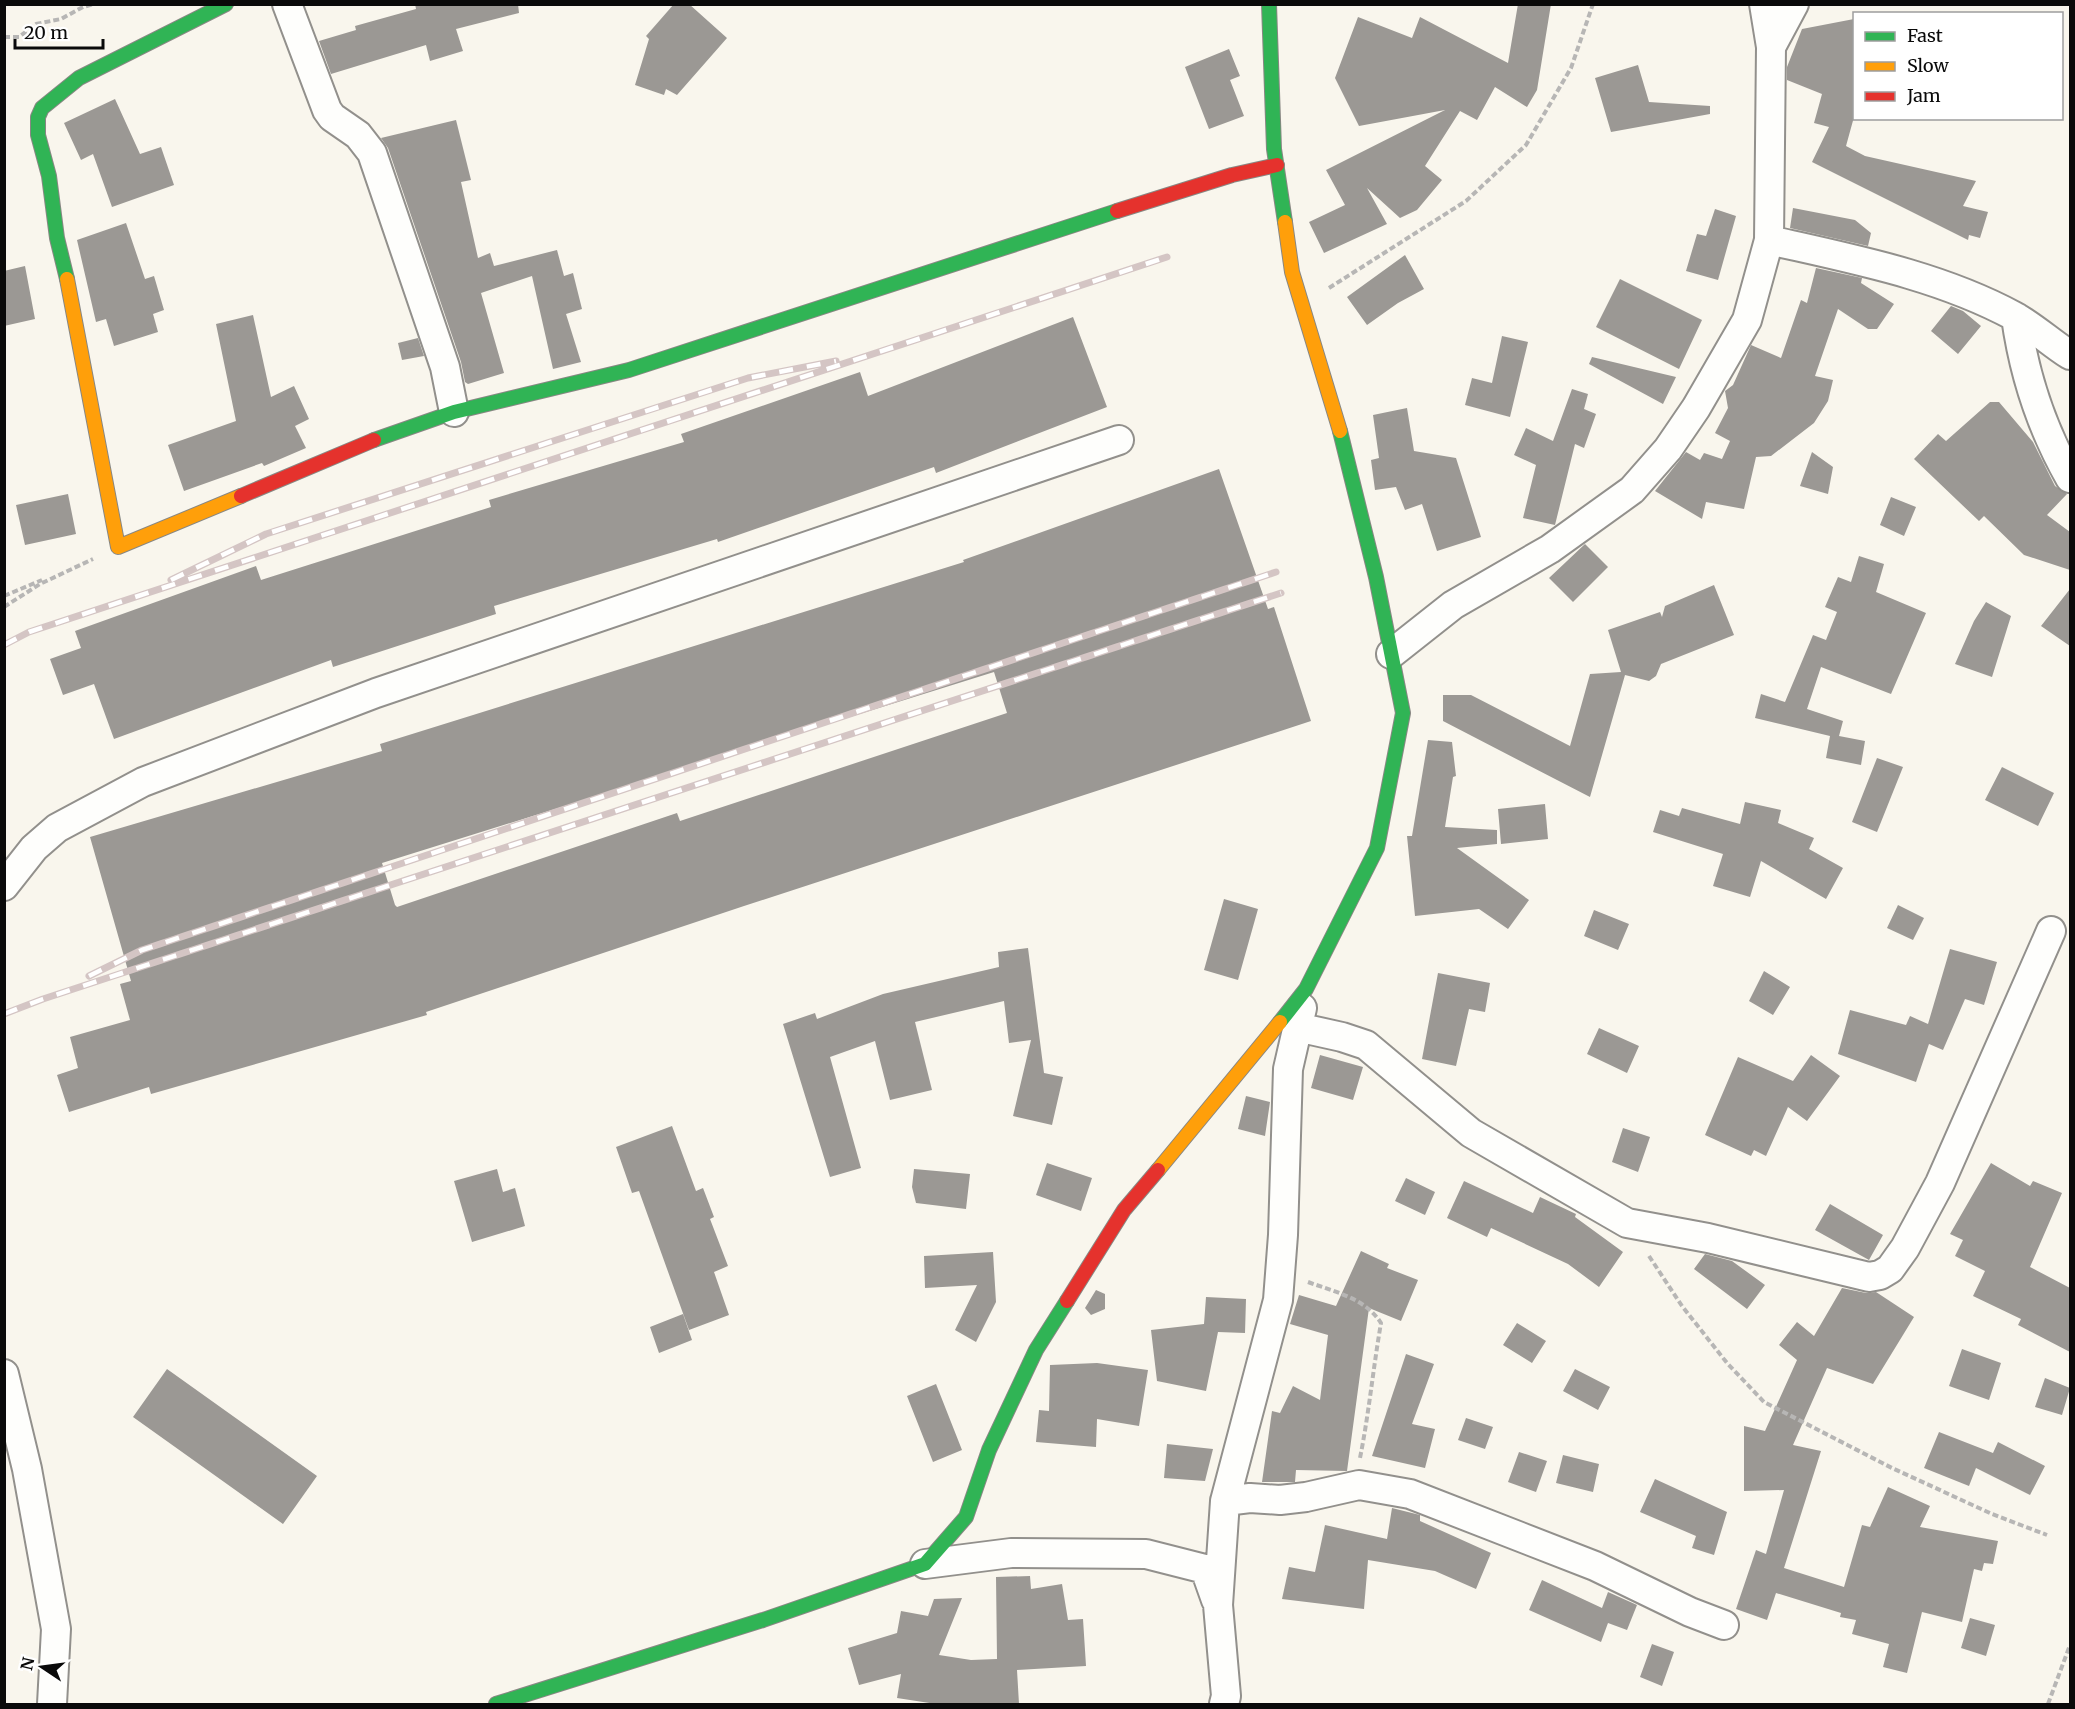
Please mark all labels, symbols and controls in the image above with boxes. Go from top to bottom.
scale bar [15,12,104,50]
legend [1853,12,2063,120]
text: 20 m [24,21,68,44]
text: Fast [1907,24,1943,47]
text: Slow [1907,54,1950,77]
text: Jam [1906,84,1941,107]
north arrow [12,1637,72,1697]
text: N [16,1655,39,1672]

